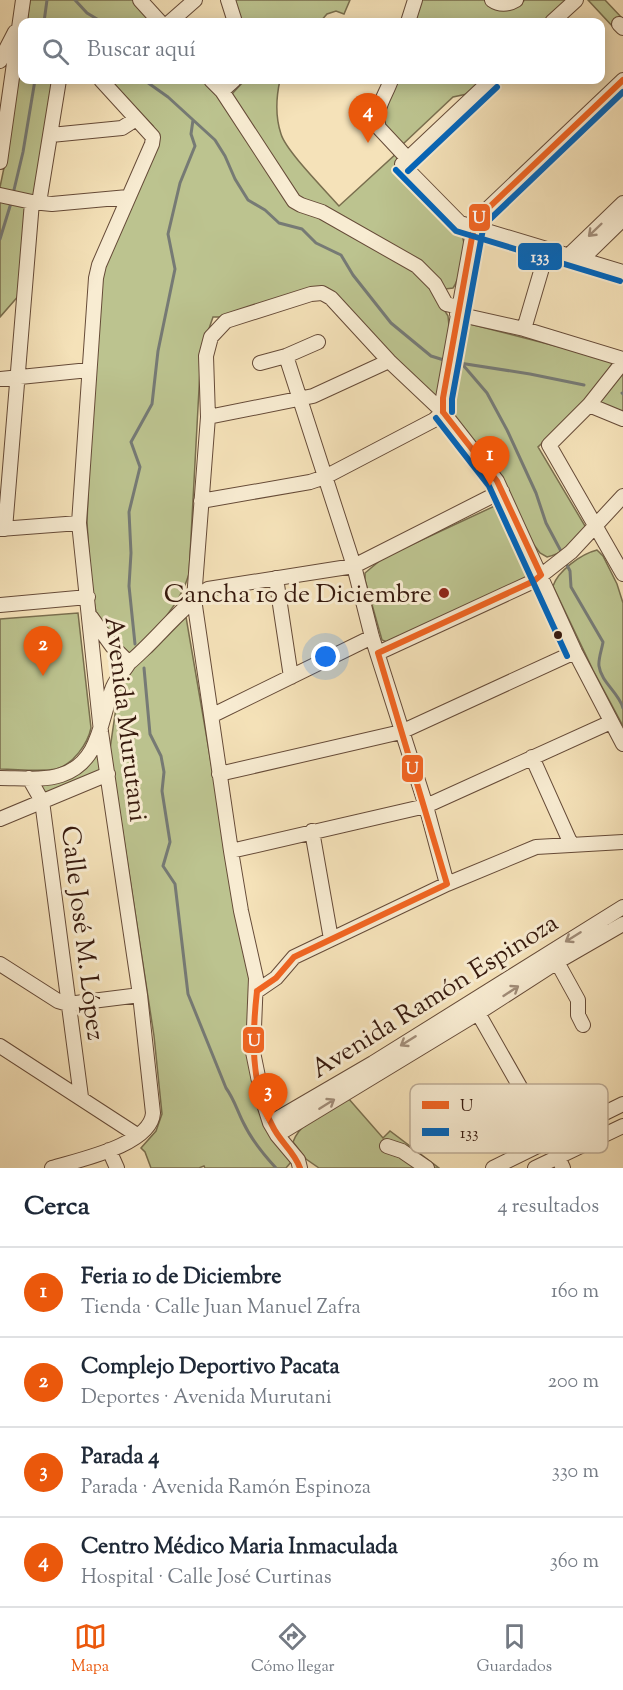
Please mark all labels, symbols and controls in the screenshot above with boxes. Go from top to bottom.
search box [18,18,605,84]
icon: search [39,35,72,68]
text: Buscar aquí [87,35,196,67]
pin: 4 [348,94,388,143]
line badge: U [468,203,491,232]
text: U [472,208,486,231]
one-way arrow [587,223,602,237]
line badge: 133 [517,242,563,271]
text: 133 [531,247,550,270]
pin: 1 [470,436,510,486]
place label: Cancha 10 de Diciembre [164,577,432,614]
marker: Cancha 10 de Diciembre [437,586,451,600]
street label: Avenida Murutani [94,615,155,824]
pin: 2 [24,626,63,676]
unlabelled marker [552,629,564,641]
your location [311,642,340,671]
line badge: U [401,754,424,783]
text: U [405,759,419,782]
street label: Calle José M. López [50,824,113,1043]
street label: Avenida Ramón Espinoza [305,906,566,1088]
one-way arrow [565,932,582,944]
one-way arrow [502,985,519,997]
line badge: U [242,1026,265,1054]
text: U [247,1031,261,1054]
one-way arrow [400,1035,417,1047]
pin: 3 [248,1074,288,1123]
legend [410,1084,608,1153]
text: U [460,1096,473,1119]
one-way arrow [318,1097,335,1110]
text: 133 [460,1123,478,1146]
text: Cerca [24,1189,90,1226]
text: 4 resultados [497,1193,599,1222]
text: Feria 10 de Diciembre [81,1262,282,1294]
text: 1 [40,1278,47,1307]
text: 160 m [551,1278,599,1307]
text: Tienda · Calle Juan Manuel Zafra [81,1294,361,1323]
text: Complejo Deportivo Pacata [81,1352,340,1384]
text: 2 [39,1368,48,1397]
text: 200 m [548,1368,599,1397]
text: Deportes · Avenida Murutani [81,1384,332,1413]
text: Parada 4 [81,1442,159,1474]
text: 3 [39,1458,48,1487]
text: 330 m [552,1458,599,1487]
text: Parada · Avenida Ramón Espinoza [81,1474,371,1503]
text: Centro Médico Maria Inmaculada [81,1532,398,1564]
text: 4 [38,1548,49,1577]
text: 360 m [550,1548,599,1577]
text: Hospital · Calle José Curtinas [81,1564,332,1593]
tab: Mapa [71,1620,109,1679]
tab: Cómo llegar [251,1620,335,1679]
tab: Guardados [476,1620,552,1679]

